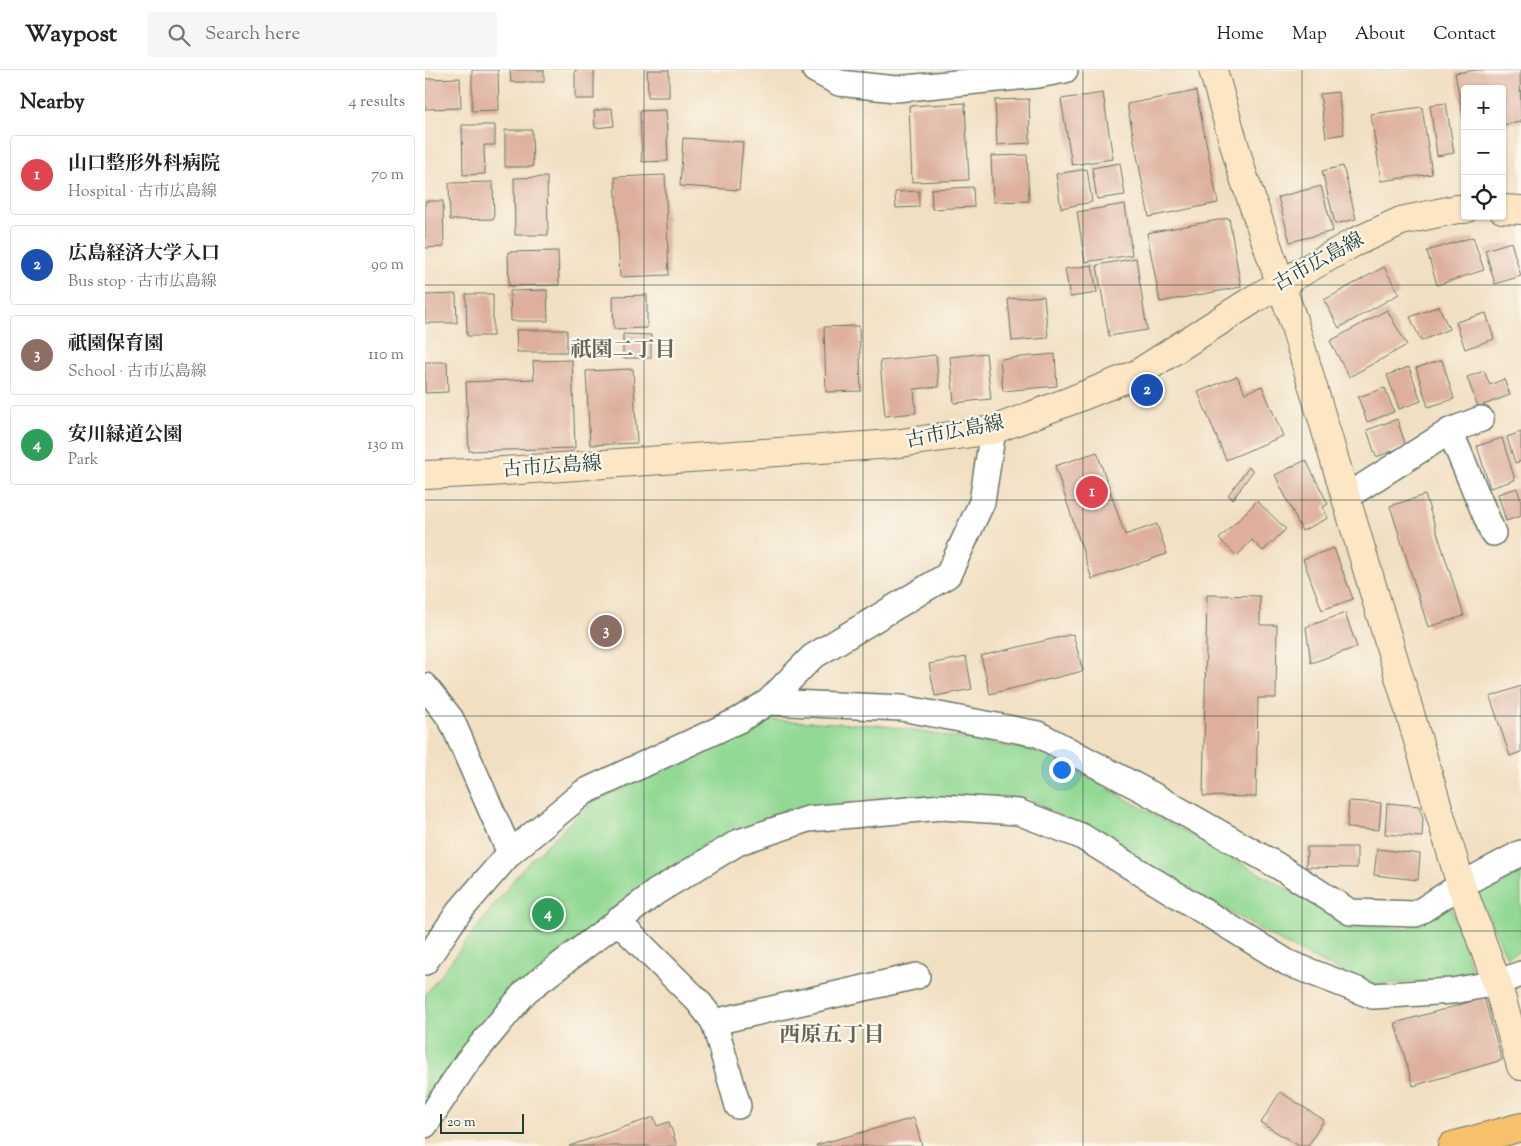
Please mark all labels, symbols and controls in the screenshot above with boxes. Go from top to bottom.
search box [147,12,497,57]
text: Waypost [25,18,117,52]
icon: search [165,21,193,49]
text: Search here [205,21,300,48]
text: Home [1217,22,1264,48]
text: Map [1292,22,1327,48]
text: About [1355,22,1405,48]
text: Contact [1433,22,1496,48]
map controls [1461,85,1506,220]
button: + [1461,85,1506,130]
text: Nearby [20,88,85,118]
text: 4 results [349,91,405,114]
button: − [1461,130,1506,175]
text: 山口整形外科病院 [68,151,220,178]
text: 1 [34,164,40,187]
text: 70 m [371,164,404,187]
button: locate [1461,175,1506,220]
text: Hospital · 古市広島線 [68,181,217,204]
street label: 古市広島線 [1268,226,1370,300]
text: 広島経済大学入口 [68,241,220,268]
text: 2 [33,254,41,277]
text: 90 m [371,254,404,277]
text: Bus stop · 古市広島線 [68,271,217,294]
text: 祇園保育園 [68,331,163,358]
district label: 祇園二丁目 [571,336,676,366]
text: 3 [34,344,40,367]
text: 110 m [368,344,404,367]
text: School · 古市広島線 [68,361,207,384]
pin: 2 [1131,371,1163,409]
street label: 古市広島線 [903,409,1007,457]
text: 安川緑道公園 [68,422,182,449]
text: 4 [33,434,41,457]
text: 130 m [367,434,404,457]
text: Park [68,449,99,472]
street label: 古市広島線 [501,450,603,486]
pin: 1 [1076,473,1108,511]
pin: 3 [590,612,622,650]
your location [1049,757,1075,783]
pin: 4 [532,895,564,933]
district label: 西原五丁目 [780,1021,885,1051]
scale bar [440,1111,524,1134]
text: 20 m [447,1113,476,1133]

